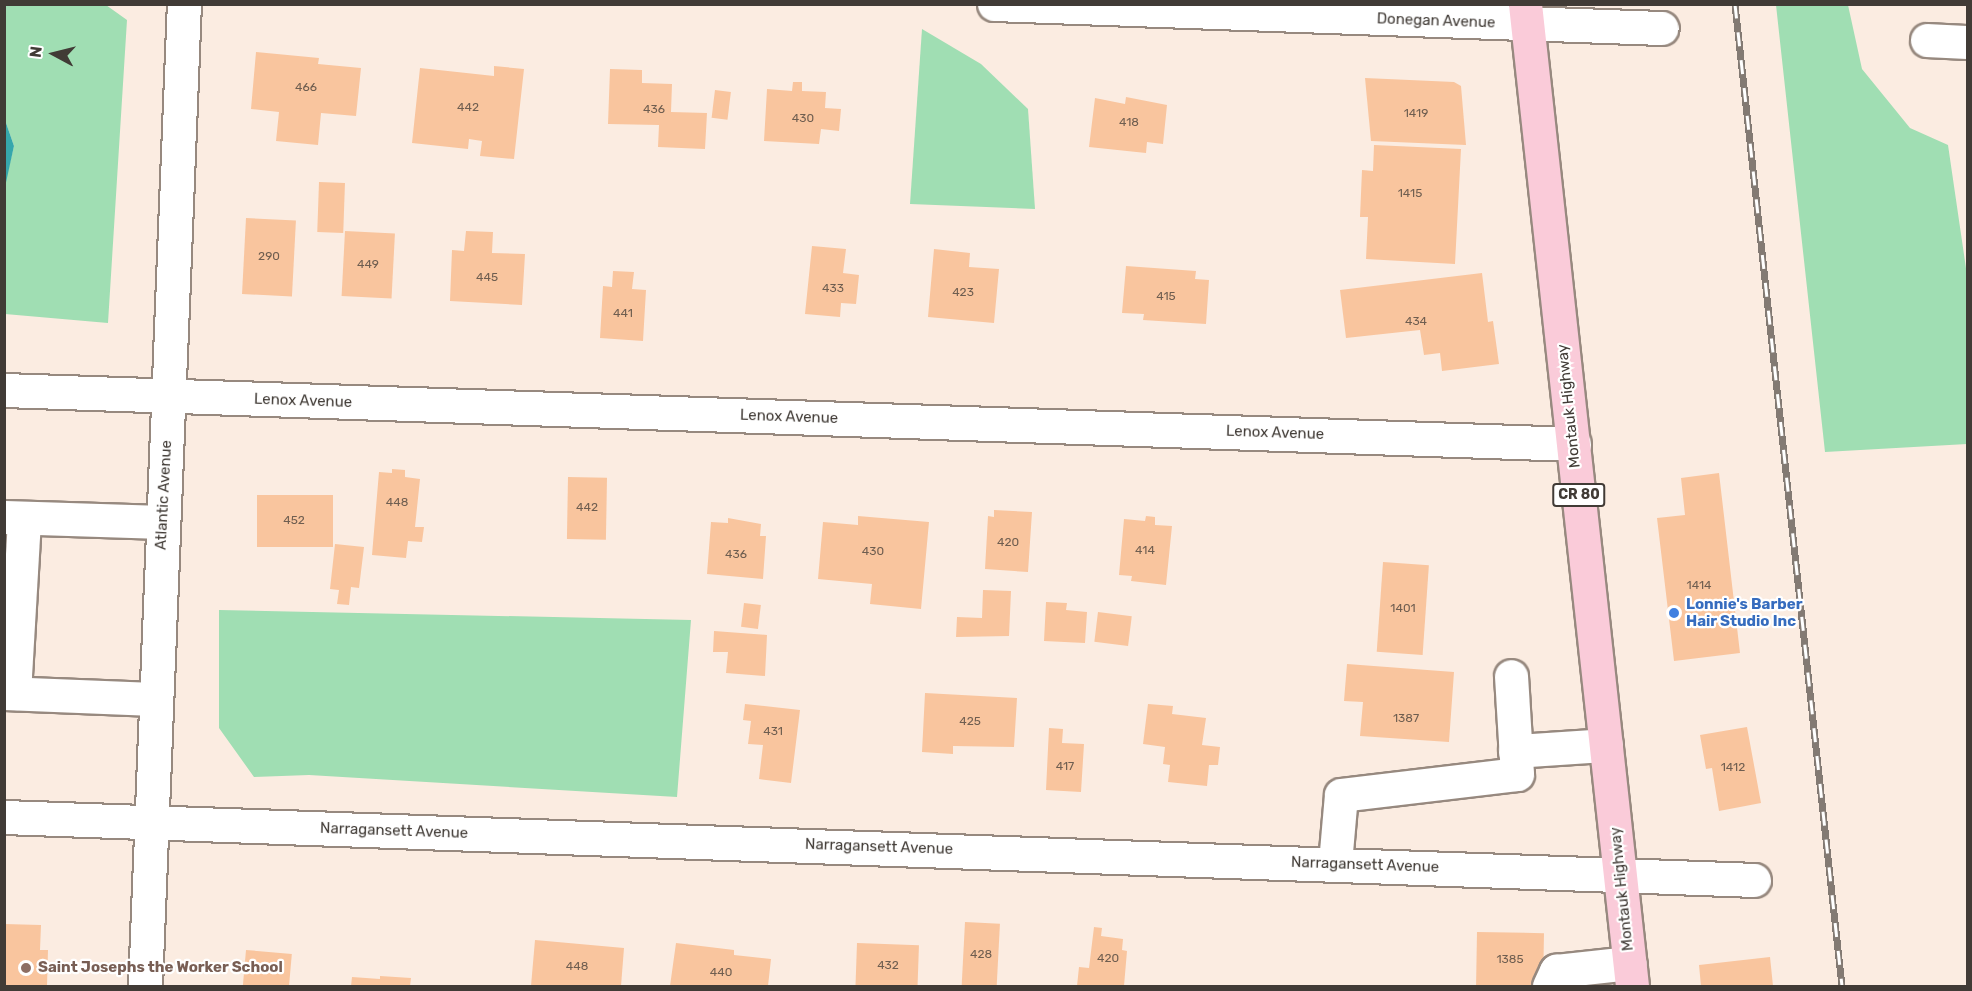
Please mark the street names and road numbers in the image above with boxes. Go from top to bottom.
street label: Donegan Avenue [1376,10,1496,32]
street label: Montauk Highway [1554,343,1584,469]
street label: Lenox Avenue [253,390,353,412]
street label: Lenox Avenue [739,406,839,428]
street label: Lenox Avenue [1225,422,1325,444]
street label: Atlantic Avenue [152,439,176,551]
road number: CR 80 [1552,484,1606,506]
street label: Narragansett Avenue [319,819,469,843]
street label: Montauk Highway [1607,826,1637,952]
street label: Narragansett Avenue [804,835,954,859]
street label: Narragansett Avenue [1290,853,1440,877]

